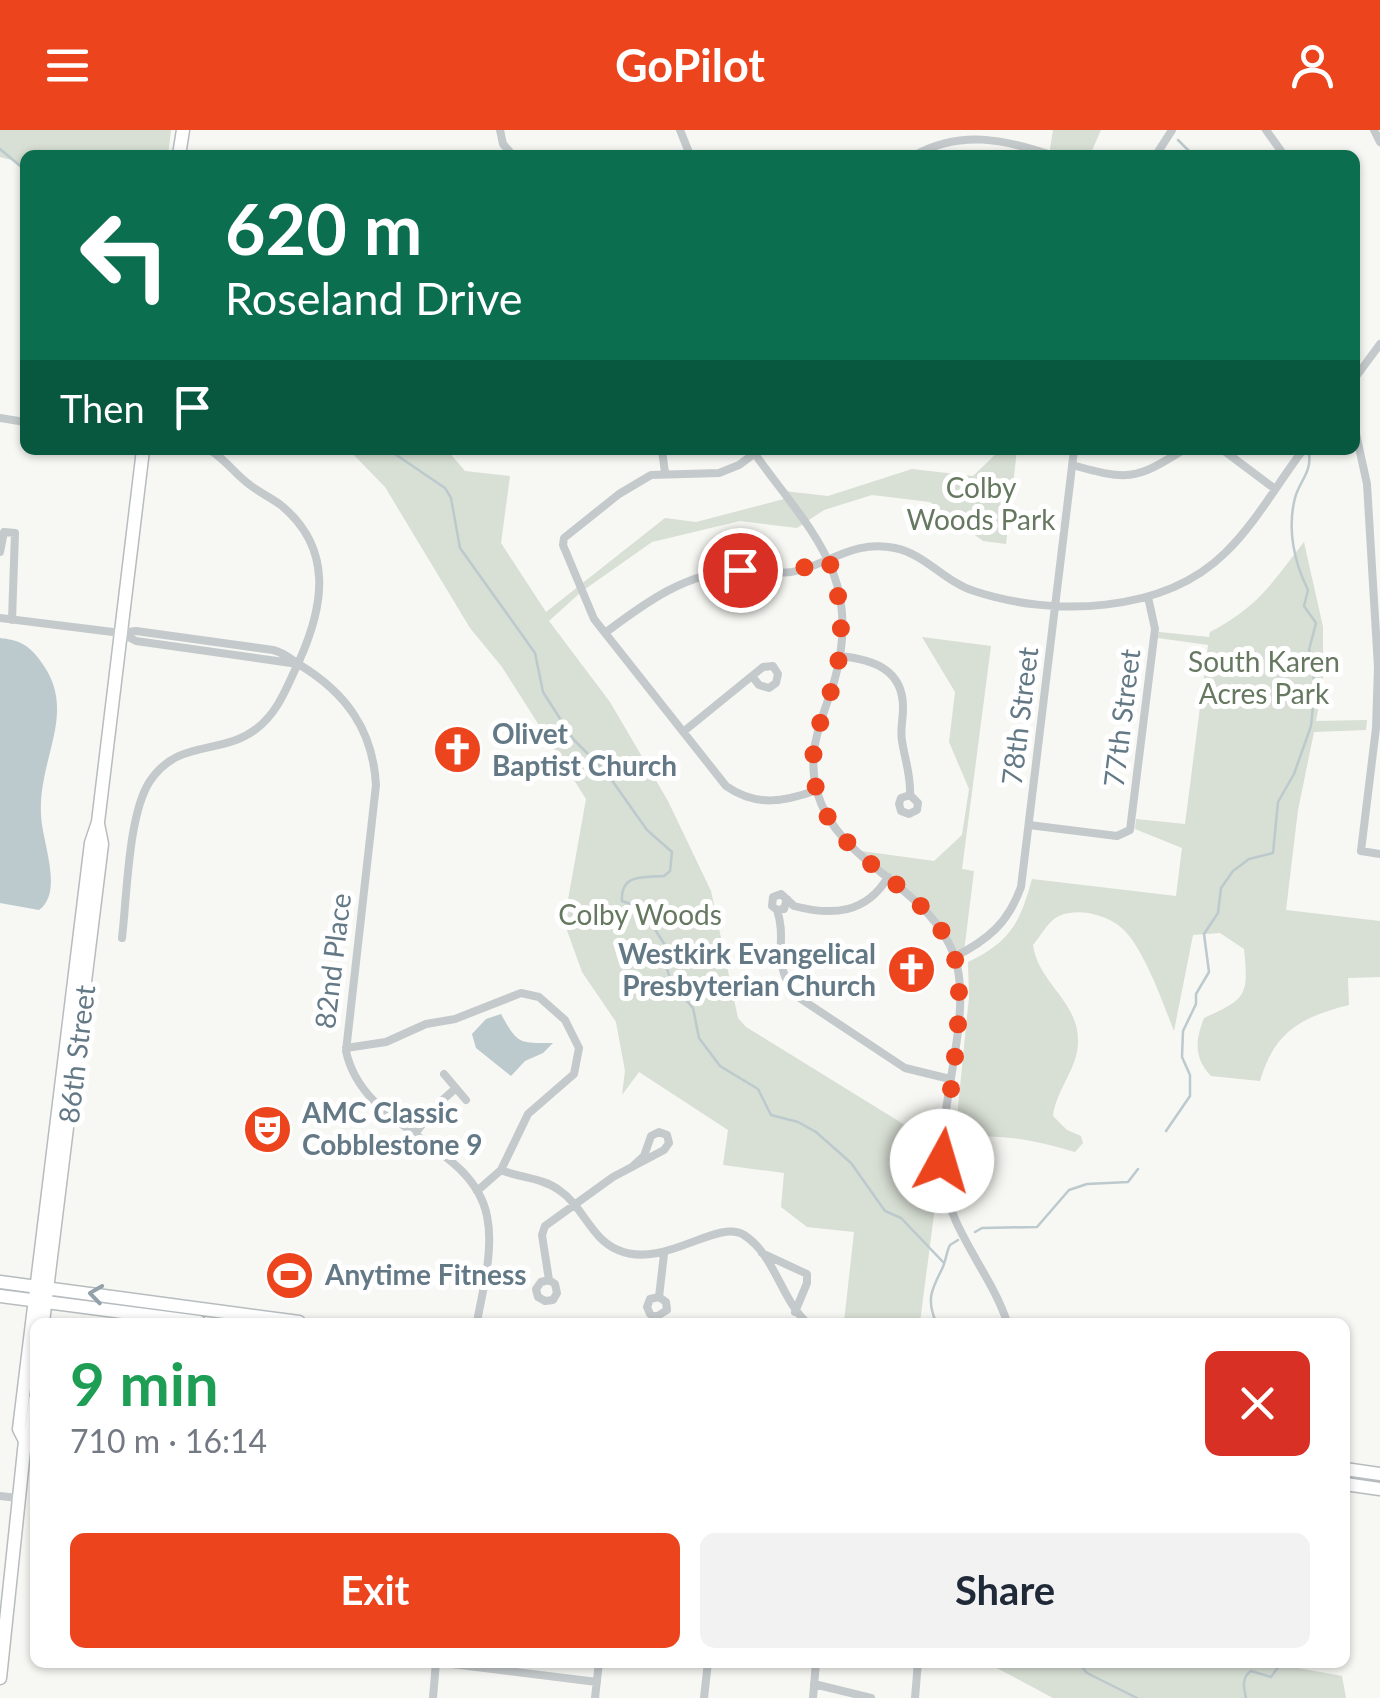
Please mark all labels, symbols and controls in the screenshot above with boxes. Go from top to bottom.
icon: menu [40,38,95,93]
text: GoPilot [615,38,765,92]
icon: person [1285,38,1340,93]
text: 620 m [225,186,422,270]
icon: left [60,190,190,320]
text: Roseland Drive [225,271,523,325]
icon: arrive [165,380,220,435]
text: Then [60,385,145,431]
park label: Colby Woods Park [907,470,1056,536]
pin [698,528,783,613]
icon: arrive [713,543,768,598]
park label: South Karen Acres Park [1188,644,1340,710]
street label: 78th Street [994,645,1044,787]
street label: 77th Street [1096,647,1146,789]
place label: Olivet Baptist Church [492,716,677,782]
church icon: Olivet Baptist Church [431,724,483,776]
street label: 82nd Place [307,891,357,1030]
park label: Colby Woods [558,897,722,931]
place label: Westkirk Evangelical Presbyterian Church [618,936,876,1002]
church icon: Westkirk Evangelical Presbyterian Church [885,944,937,996]
street label: 86th Street [51,983,101,1125]
place label: AMC Classic Cobblestone 9 [301,1095,483,1161]
theatre icon: AMC Classic Cobblestone 9 [241,1103,293,1155]
position arrow [890,1109,994,1213]
sports icon: Anytime Fitness [264,1249,316,1301]
place label: Anytime Fitness [324,1257,527,1291]
one-way arrow [88,1284,105,1305]
text: 9 min [70,1347,219,1419]
button: close [1205,1351,1310,1456]
text: 710 m · 16:14 [70,1421,267,1460]
button: Exit [70,1533,680,1648]
button: Share [700,1533,1310,1648]

